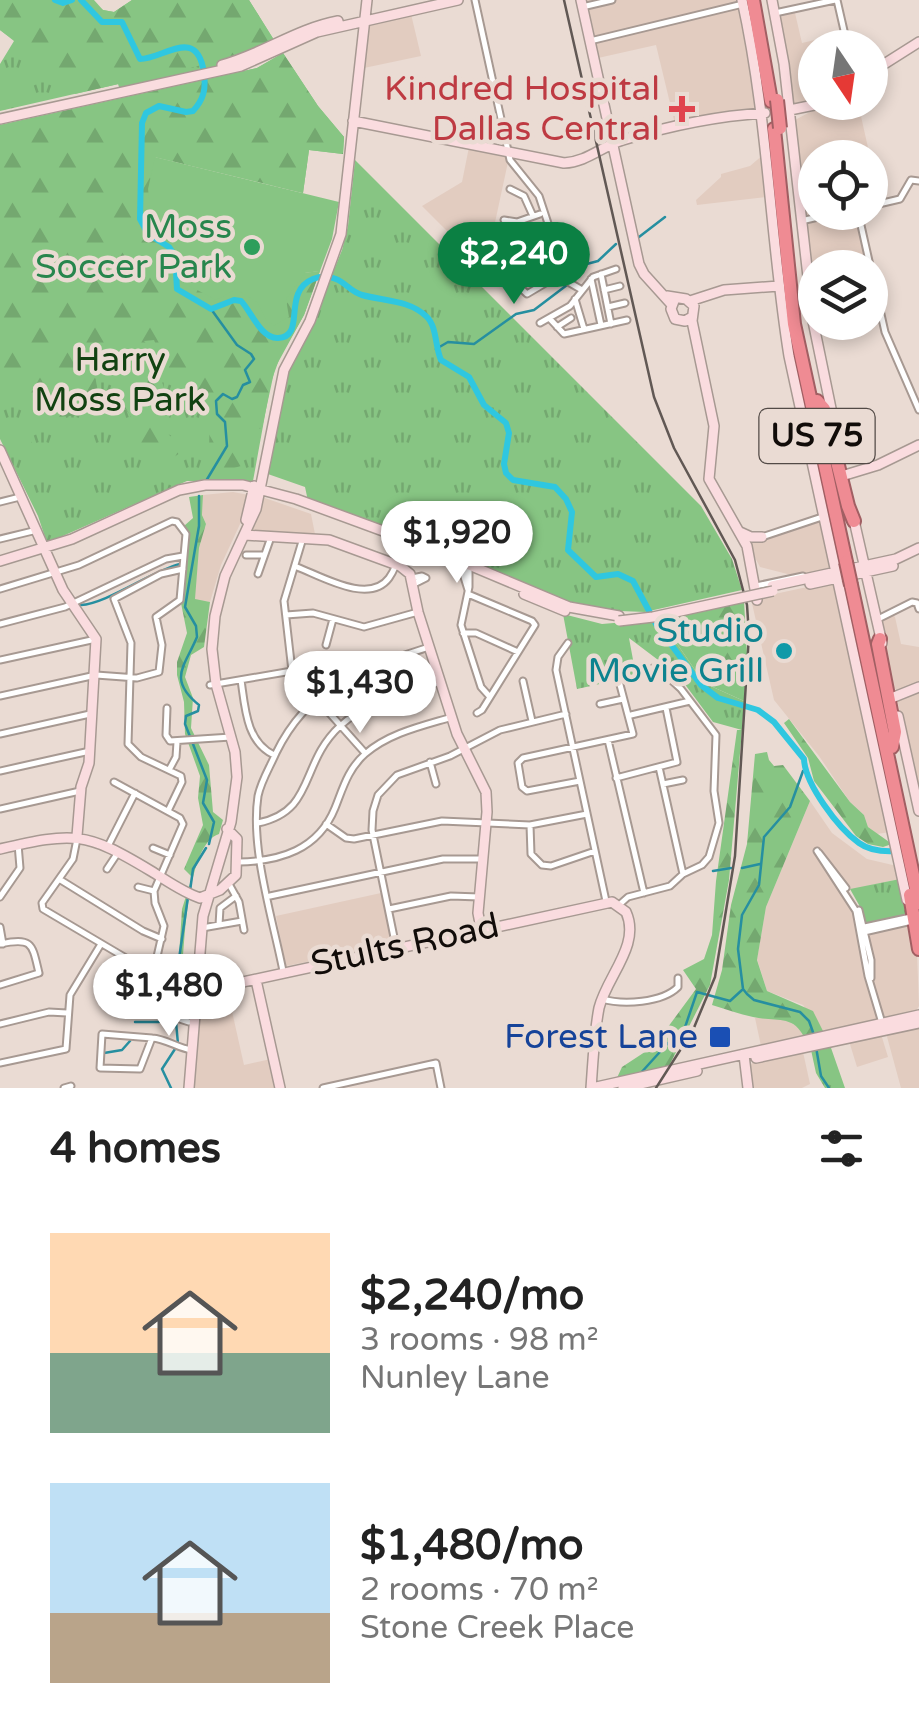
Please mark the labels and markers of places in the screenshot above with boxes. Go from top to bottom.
place label: Kindred Hospital Dallas Central [384,68,660,150]
marker: Kindred Hospital Dallas Central [669,96,695,122]
place label: Moss Soccer Park [35,206,232,288]
pin: $2,240 [433,222,595,307]
marker: Moss Soccer Park [241,236,263,258]
pin: $1,920 [376,501,538,586]
place label: Studio Movie Grill [587,610,764,692]
marker: Studio Movie Grill [773,640,795,662]
pin: $1,430 [279,651,441,736]
pin: $1,480 [88,954,250,1039]
place label: Forest Lane [504,1016,698,1058]
marker: Forest Lane [707,1024,733,1050]

